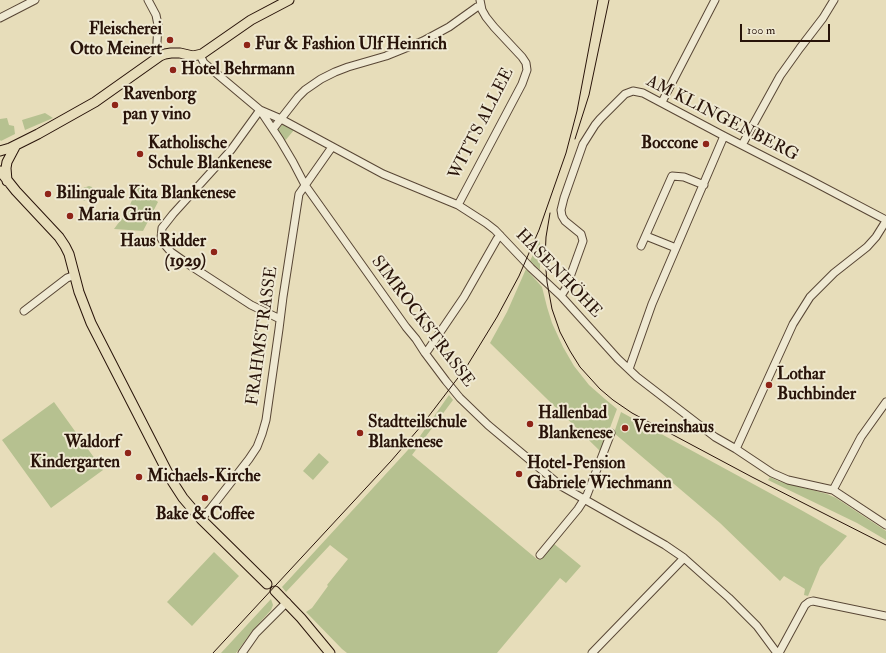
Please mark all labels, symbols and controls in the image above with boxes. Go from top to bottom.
scale bar [742,16,832,42]
place label: Fleischerei Otto Meinert [70,20,162,60]
text: 100 m [747,23,775,38]
marker: Fleischerei Otto Meinert [165,35,175,45]
place label: Fur & Fashion Ulf Heinrich [255,35,447,55]
marker: Fur & Fashion Ulf Heinrich [242,40,252,50]
place label: Hotel Behrmann [181,60,295,80]
marker: Hotel Behrmann [168,65,178,75]
street label: WITTS ALLEE [445,65,519,183]
street label: AM KLINGENBERG [642,72,802,166]
place label: Ravenborg pan y vino [123,85,196,125]
marker: Ravenborg pan y vino [110,100,120,110]
place label: Katholische Schule Blankenese [148,134,272,174]
place label: Boccone [641,134,698,154]
marker: Boccone [701,139,711,149]
marker: Katholische Schule Blankenese [135,149,145,159]
place label: Bilinguale Kita Blankenese [56,184,236,204]
marker: Bilinguale Kita Blankenese [43,189,53,199]
place label: Maria Grün [78,206,161,226]
marker: Maria Grün [65,211,75,221]
street label: HASENHÖHE [511,225,605,323]
place label: Haus Ridder (1929) [120,232,206,272]
marker: Haus Ridder (1929) [209,247,219,257]
street label: SIMROCKSTRASSE [366,252,478,392]
street label: FRAHMSTRASSE [243,265,283,407]
place label: Lothar Buchbinder [777,365,856,405]
marker: Lothar Buchbinder [764,380,774,390]
place label: Hallenbad Blankenese [538,404,613,444]
place label: Stadtteilschule Blankenese [368,413,467,453]
place label: Vereinshaus [633,418,714,438]
marker: Hallenbad Blankenese [525,419,535,429]
marker: Vereinshaus [620,423,630,433]
marker: Stadtteilschule Blankenese [355,428,365,438]
place label: Waldorf Kindergarten [30,433,120,473]
marker: Waldorf Kindergarten [123,448,133,458]
place label: Hotel-Pension Gabriele Wiechmann [527,454,672,494]
place label: Michaels-Kirche [147,467,261,487]
marker: Hotel-Pension Gabriele Wiechmann [514,469,524,479]
marker: Michaels-Kirche [134,472,144,482]
marker: Bake & Coffee [200,493,210,503]
place label: Bake & Coffee [155,505,255,525]

